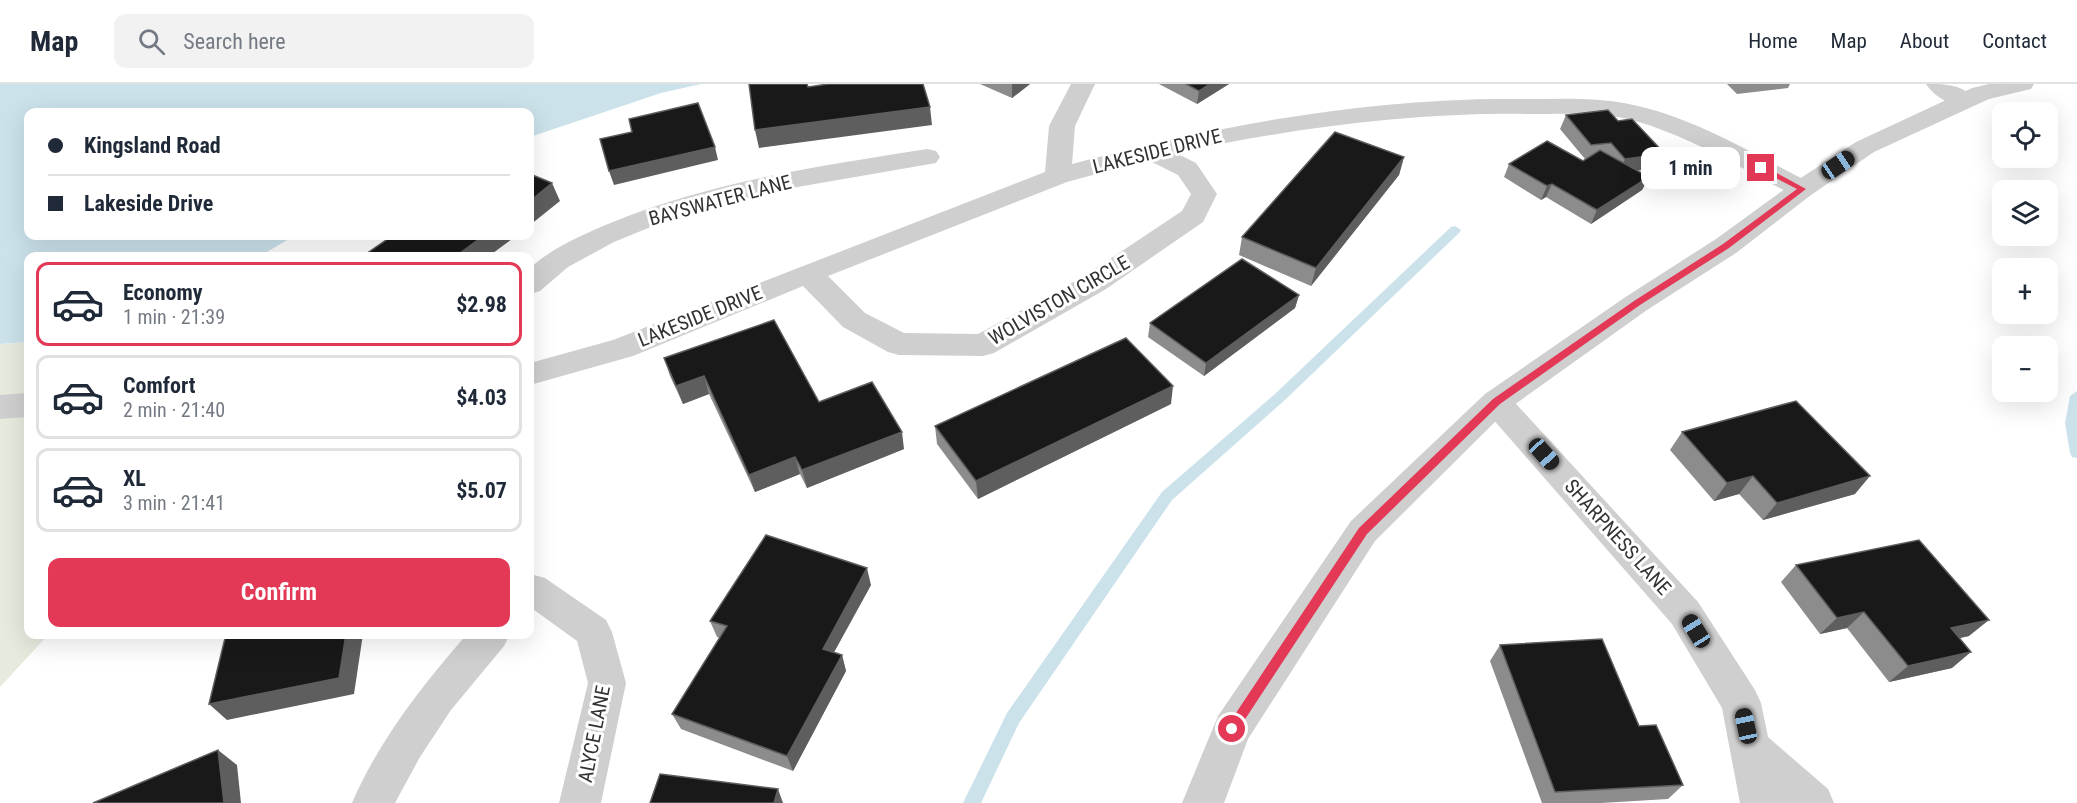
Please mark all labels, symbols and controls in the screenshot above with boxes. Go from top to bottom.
search box [114,14,534,68]
text: Map [30,25,78,58]
icon: search [135,25,168,58]
text: Search here [183,29,286,54]
text: Home [1748,29,1798,53]
text: Map [1831,29,1867,53]
text: About [1900,29,1949,53]
text: Contact [1982,29,2047,53]
map controls [1992,102,2058,402]
button: locate [1992,102,2058,168]
street label: LAKESIDE DRIVE [1090,123,1224,179]
text: Kingsland Road [84,133,221,158]
callout: 1 min [1641,147,1740,189]
car [1818,147,1858,183]
route end [1747,154,1774,181]
text: 1 min [1668,156,1713,180]
street label: BAYSWATER LANE [646,169,794,231]
button: layers [1992,180,2058,246]
text: Lakeside Drive [84,191,213,216]
street label: WOLVISTON CIRCLE [984,250,1134,350]
button: + [1992,258,2058,324]
icon: car [51,277,105,331]
text: Economy [123,280,203,305]
street label: LAKESIDE DRIVE [634,280,766,352]
text: $2.98 [456,292,507,317]
text: 1 min · 21:39 [123,305,225,329]
button: − [1992,336,2058,402]
icon: car [51,370,105,424]
text: Comfort [123,373,196,398]
text: $4.03 [456,385,507,410]
text: 2 min · 21:40 [123,398,225,422]
car [1525,435,1563,473]
icon: car [51,463,105,517]
text: XL [123,466,146,491]
street label: SHARPNESS LANE [1560,474,1676,600]
text: $5.07 [456,478,507,503]
text: 3 min · 21:41 [123,491,225,515]
button: Confirm [48,558,510,627]
car [1679,611,1713,651]
street label: ALYCE LANE [573,683,615,785]
car [1733,707,1759,745]
route start [1218,715,1245,742]

